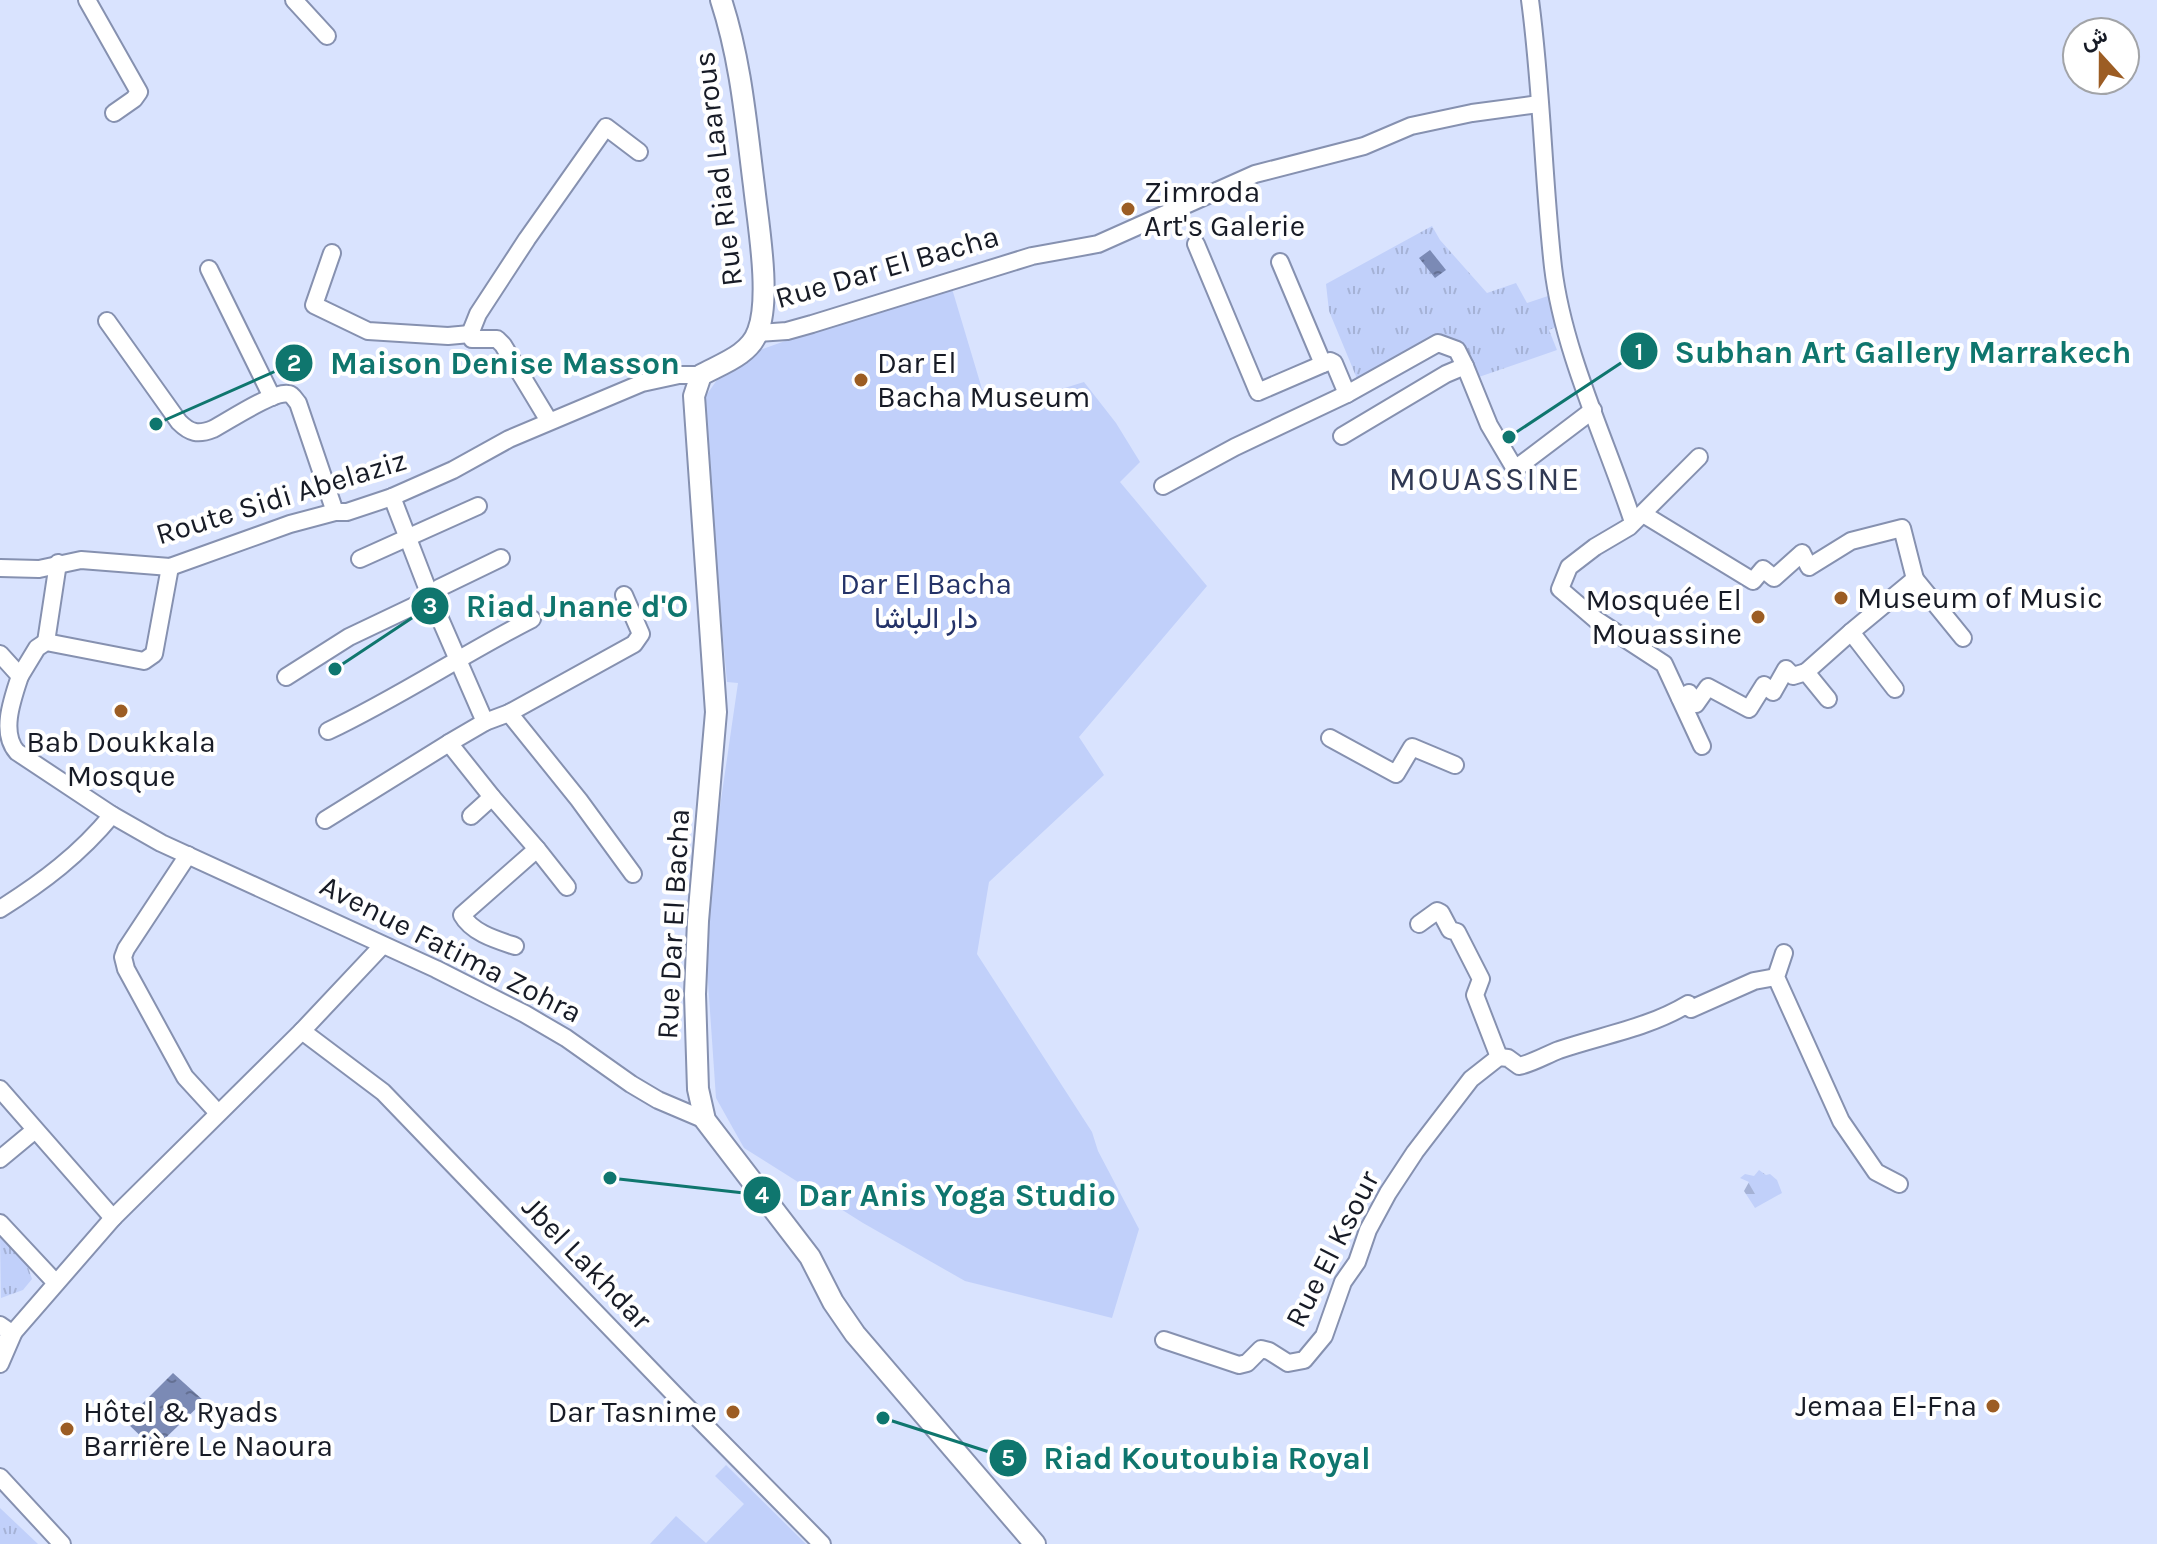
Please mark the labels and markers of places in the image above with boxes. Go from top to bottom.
place label: Zimroda Art's Galerie [1144,174,1305,244]
marker: Zimroda Art's Galerie [1119,200,1137,218]
callout: Subhan Art Gallery Marrakech [1619,323,2148,379]
callout: Maison Denise Masson [274,335,696,391]
place label: Dar El Bacha Museum [877,345,1090,415]
marker: Dar El Bacha Museum [852,371,870,389]
callout: Riad Jnane d'O [410,578,704,634]
place label: Museum of Music [1857,580,2103,616]
place label: Mosquée El Mouassine [1586,582,1742,652]
marker: Museum of Music [1832,589,1850,607]
marker: Mosquée El Mouassine [1749,608,1767,626]
marker: Bab Doukkala Mosque [112,702,130,720]
place label: Bab Doukkala Mosque [26,724,216,794]
callout: Dar Anis Yoga Studio [742,1167,1132,1223]
place label: Jemaa El-Fna [1795,1388,1977,1424]
place label: Hôtel & Ryads Barrière Le Naoura [83,1394,333,1464]
place label: Dar Tasnime [548,1394,717,1430]
marker: Jemaa El-Fna [1984,1397,2002,1415]
marker: Dar Tasnime [724,1403,742,1421]
marker: Hôtel & Ryads Barrière Le Naoura [58,1420,76,1438]
callout: Riad Koutoubia Royal [988,1430,1387,1486]

